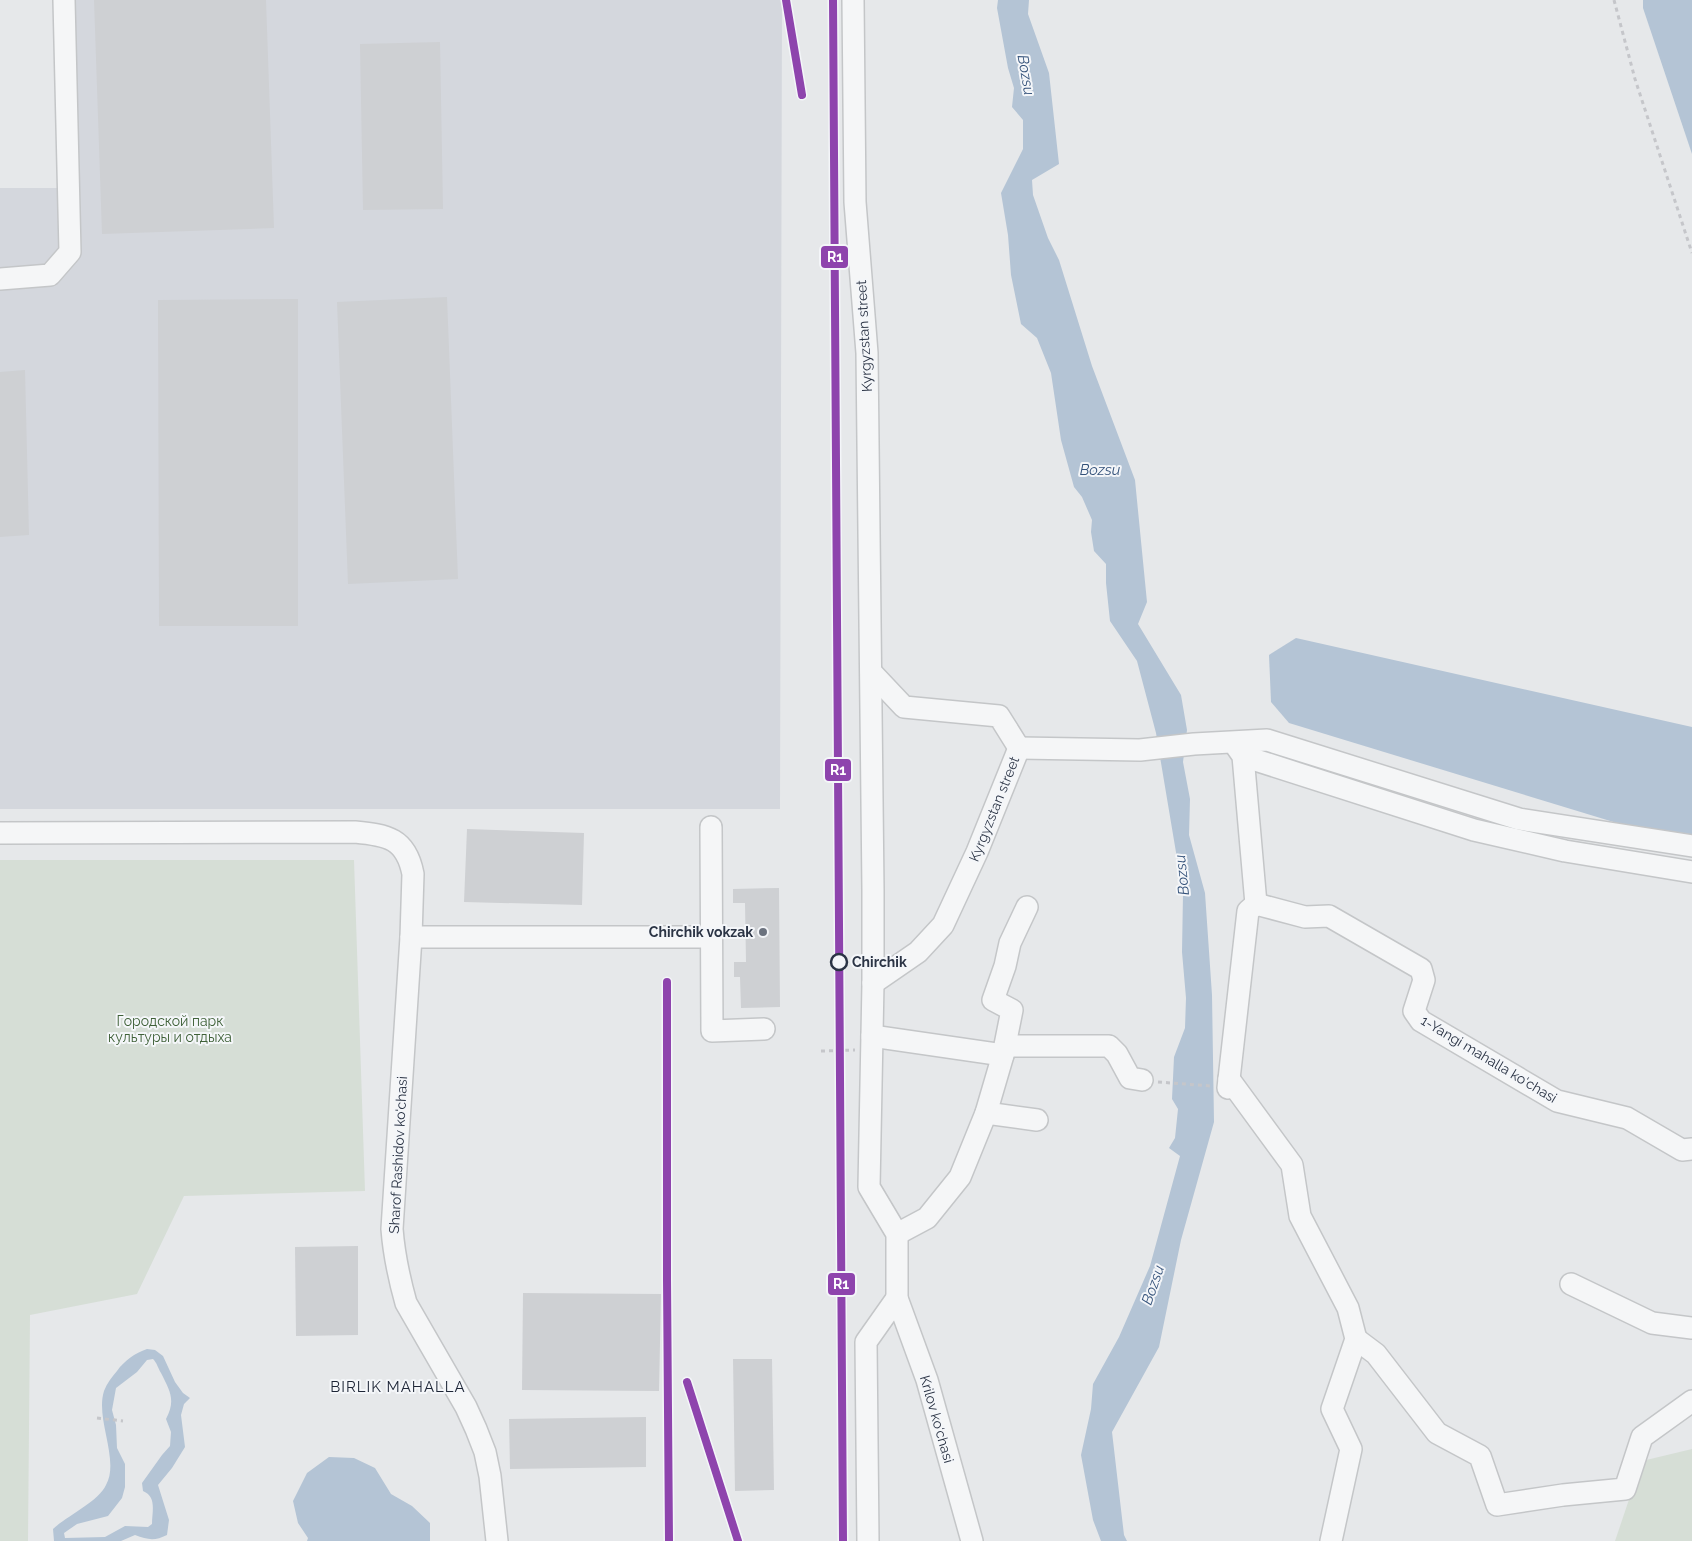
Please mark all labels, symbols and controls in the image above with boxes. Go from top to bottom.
water label: Bozsu [1014,53,1038,97]
line badge: R1 [820,245,849,269]
text: R1 [827,249,843,265]
street label: Kyrgyzstan street [853,279,875,392]
water label: Bozsu [1080,461,1121,479]
street label: Kyrgyzstan street [966,754,1023,864]
line badge: R1 [824,758,852,782]
text: R1 [830,762,846,778]
water label: Bozsu [1171,853,1193,896]
place label: Chirchik vokzak [649,924,753,940]
marker: Chirchik vokzak [757,926,769,938]
marker: Chirchik [830,953,848,971]
place label: Chirchik [852,954,907,970]
street label: 1-Yangi mahalla ko‘chasi [1418,1012,1560,1106]
park label: Городской парк культуры и отдыха [108,1013,232,1045]
street label: Sharof Rashidov ko'chasi [386,1076,410,1234]
water label: Bozsu [1138,1262,1168,1307]
line badge: R1 [827,1272,856,1296]
text: R1 [833,1276,849,1292]
street label: Krilov ko‘chasi [917,1373,957,1465]
district label: BIRLIK MAHALLA [330,1378,466,1396]

